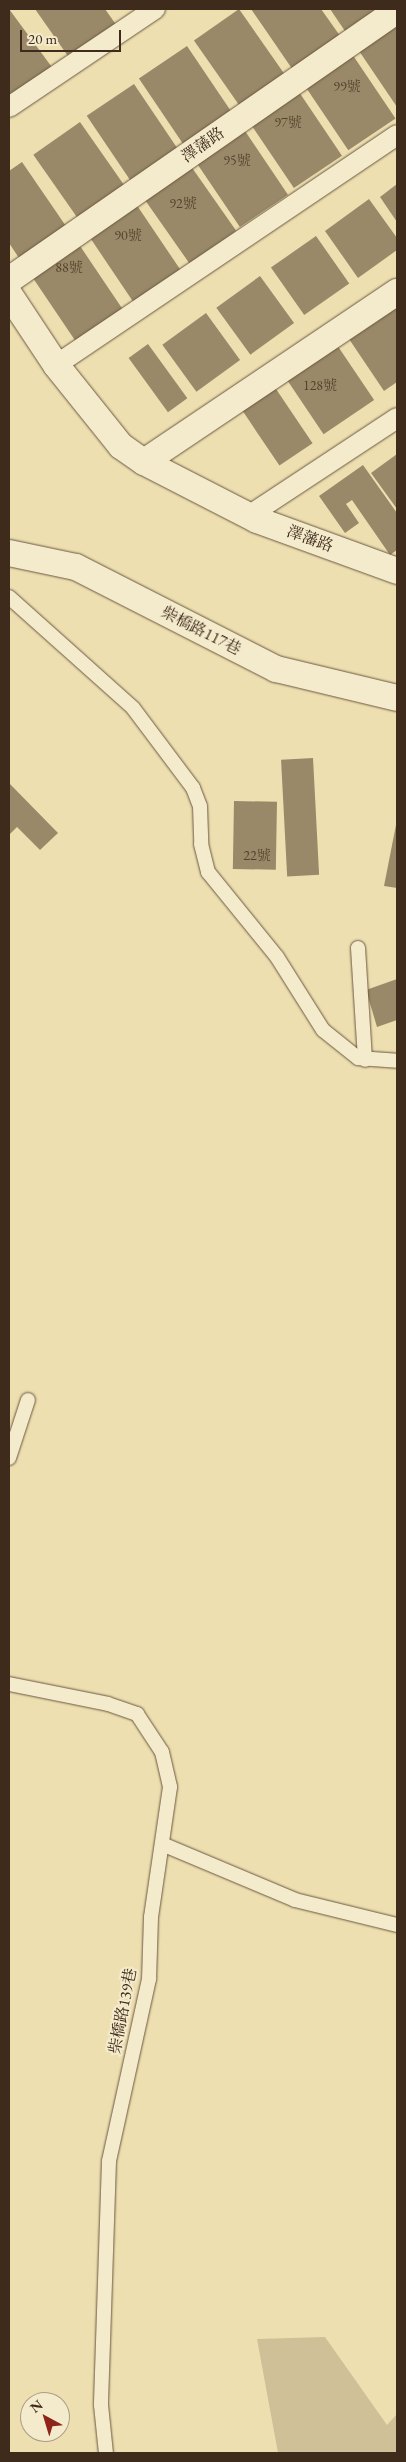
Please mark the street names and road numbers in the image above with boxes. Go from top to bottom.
street label: 澤藩路 [178,123,228,167]
street label: 澤藩路 [284,522,336,556]
street label: 柴橋路117巷 [158,603,244,659]
street label: 柴橋路139巷 [105,1966,141,2056]

